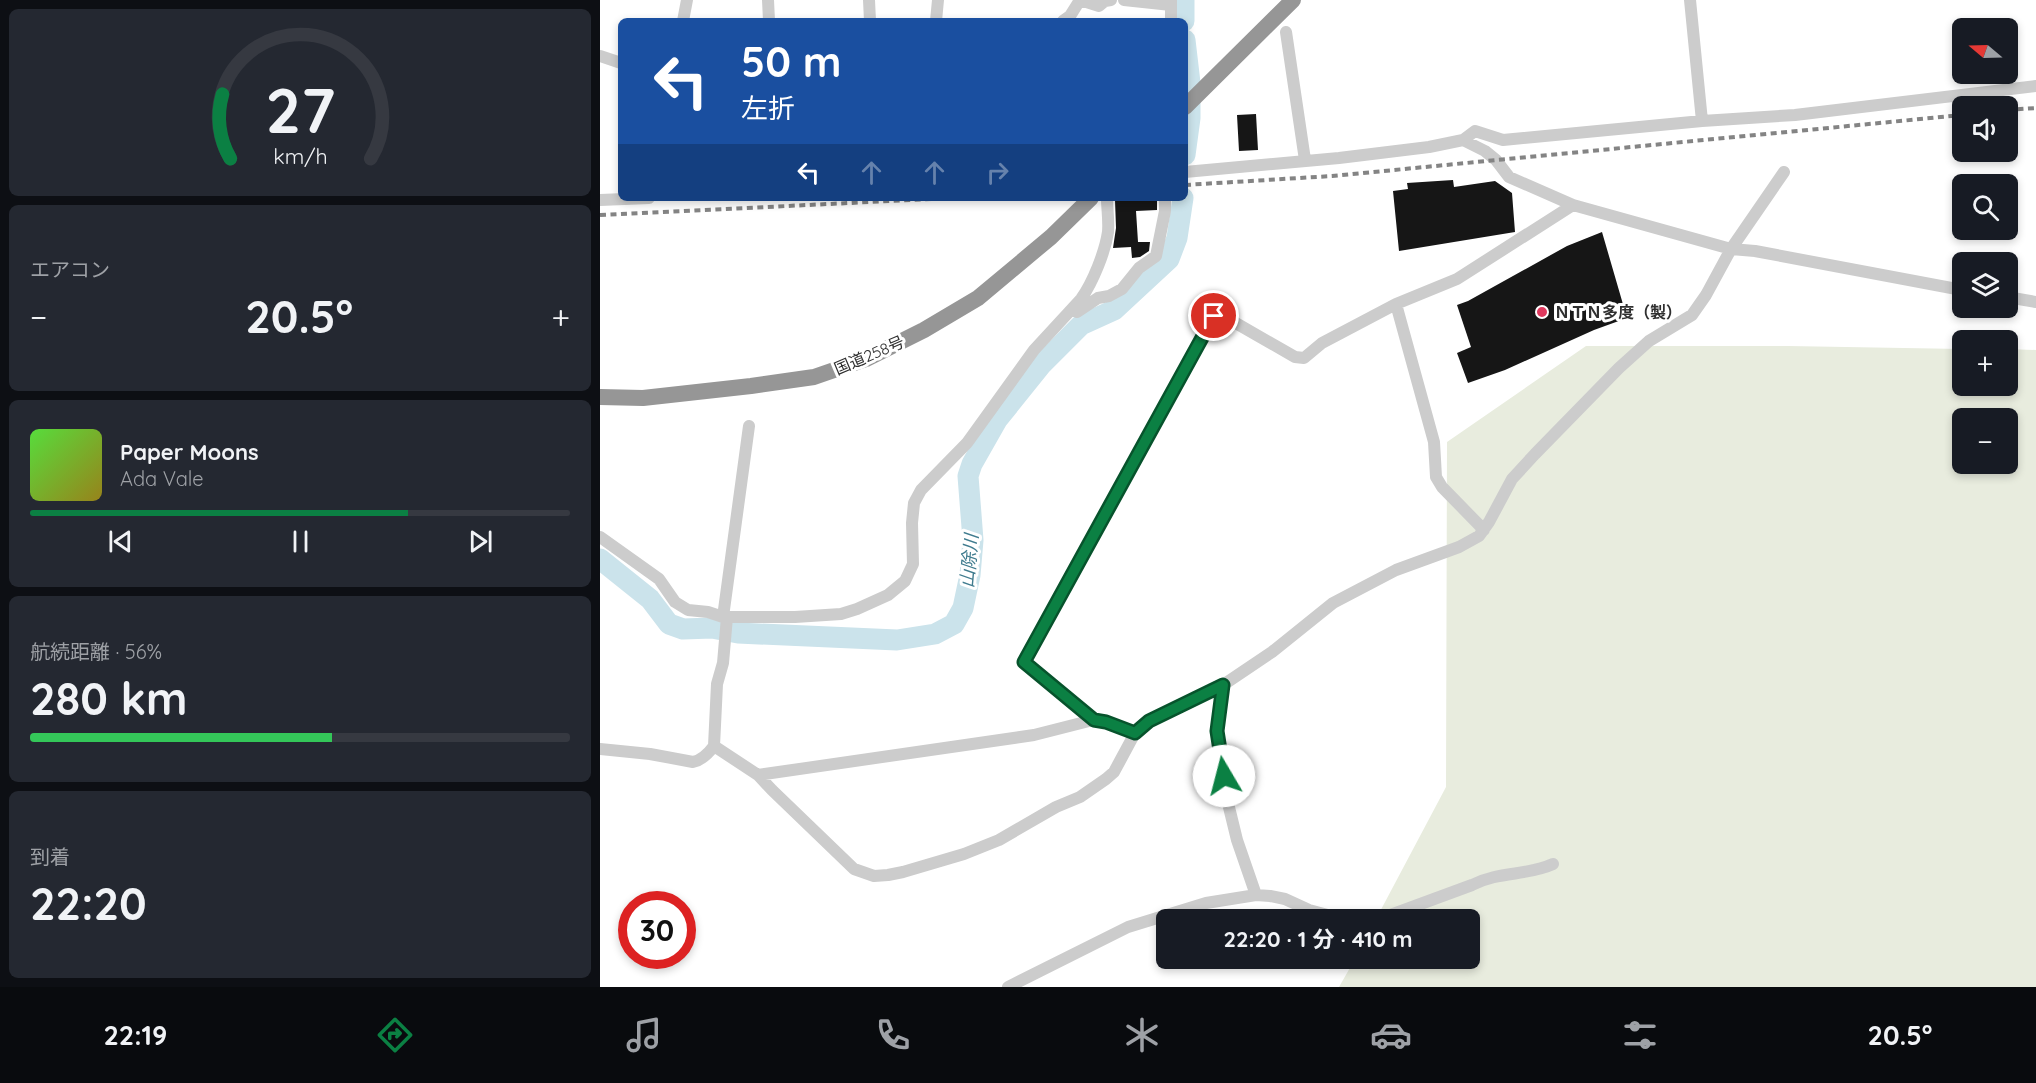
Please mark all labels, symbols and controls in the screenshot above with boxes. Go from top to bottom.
north arrow [1952,18,2018,84]
map controls [1952,18,2018,474]
text: 50 m [741,35,841,88]
icon: left [642,42,720,120]
text: 27 [265,71,335,149]
text: 左折 [741,91,795,125]
button: sound [1952,96,2018,162]
text: km/h [273,144,327,170]
icon: left [792,156,825,189]
icon: ahead [855,156,888,189]
icon: ahead [918,156,951,189]
icon: right [981,156,1014,189]
button: search [1952,174,2018,240]
button: layers [1952,252,2018,318]
text: エアコン [30,257,110,282]
text: 20.5° [245,288,353,344]
pin [1188,290,1239,341]
text: − [30,296,47,337]
text: + [551,296,570,337]
icon: arrive [1197,299,1230,332]
place label: ＮＴＮ多度（製） [1554,302,1682,322]
marker: ＮＴＮ多度（製） [1535,305,1549,319]
button: + [1952,330,2018,396]
street label: 国道258号 [831,331,907,379]
button: − [1952,408,2018,474]
text: Paper Moons [120,438,259,466]
text: Ada Vale [120,466,204,491]
icon: previous [104,525,137,558]
icon: pause [284,525,317,558]
icon: next [464,525,497,558]
water label: 山除川 [955,531,983,589]
text: 航続距離 · 56% [30,639,162,664]
text: 280 km [30,670,188,726]
position arrow [1192,744,1256,808]
text: 到着 [30,844,70,869]
text: 22:20 [30,875,147,931]
speed limit sign: 30 [618,891,696,969]
text: 22:20 · 1 分 · 410 m [1224,925,1412,953]
icon: directions [374,1014,416,1056]
icon: music [623,1014,665,1056]
icon: phone [872,1014,914,1056]
icon: climate [1121,1014,1163,1056]
icon: car [1370,1014,1412,1056]
icon: filters [1619,1014,1661,1056]
text: 22:19 [103,1018,167,1052]
text: 20.5° [1868,1018,1932,1052]

